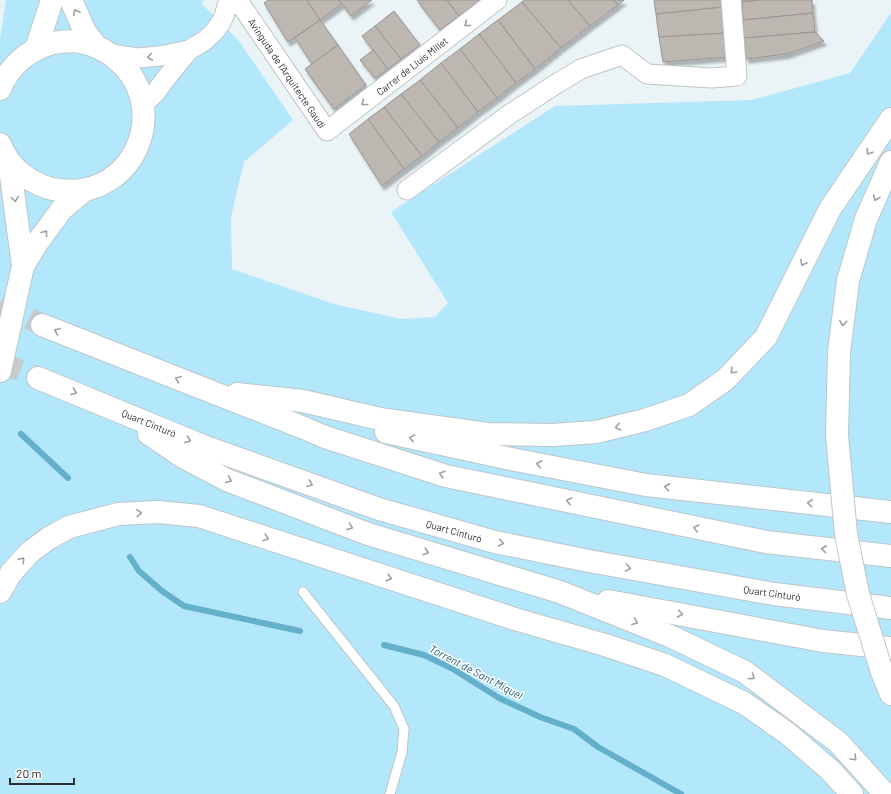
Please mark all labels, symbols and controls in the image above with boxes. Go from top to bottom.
one-way arrow [73,8,81,16]
street label: Avinguda de l'Arquitecte Gaudí [246,16,328,130]
one-way arrow [464,19,471,26]
street label: Carrer de Lluís Millet [374,34,450,98]
one-way arrow [147,52,153,61]
one-way arrow [361,98,368,105]
one-way arrow [867,147,874,154]
one-way arrow [872,194,880,201]
one-way arrow [10,196,19,202]
one-way arrow [40,231,47,238]
one-way arrow [800,259,808,266]
one-way arrow [839,320,848,326]
one-way arrow [54,327,61,335]
one-way arrow [730,366,738,374]
one-way arrow [175,376,183,384]
one-way arrow [70,388,77,396]
street label: Quart Cinturó [120,407,178,439]
one-way arrow [615,422,621,430]
one-way arrow [409,434,415,443]
one-way arrow [184,435,191,443]
one-way arrow [536,460,543,469]
one-way arrow [439,470,446,479]
one-way arrow [226,476,233,484]
one-way arrow [306,479,313,488]
one-way arrow [664,483,670,492]
one-way arrow [566,498,572,506]
one-way arrow [807,499,814,508]
one-way arrow [136,509,142,517]
street label: Quart Cinturó [425,517,483,545]
one-way arrow [347,523,354,531]
one-way arrow [693,524,699,532]
one-way arrow [262,533,269,542]
one-way arrow [497,539,504,547]
one-way arrow [821,545,827,554]
one-way arrow [423,547,430,556]
one-way arrow [18,558,25,565]
one-way arrow [625,563,631,572]
one-way arrow [386,573,393,582]
street label: Quart Cinturó [743,583,801,603]
one-way arrow [677,610,684,618]
one-way arrow [631,617,638,625]
water label: Torrent de Sant Miquel [427,641,526,702]
one-way arrow [748,672,755,680]
one-way arrow [849,753,856,761]
scale bar [10,760,74,786]
text: 20 m [16,766,42,780]

